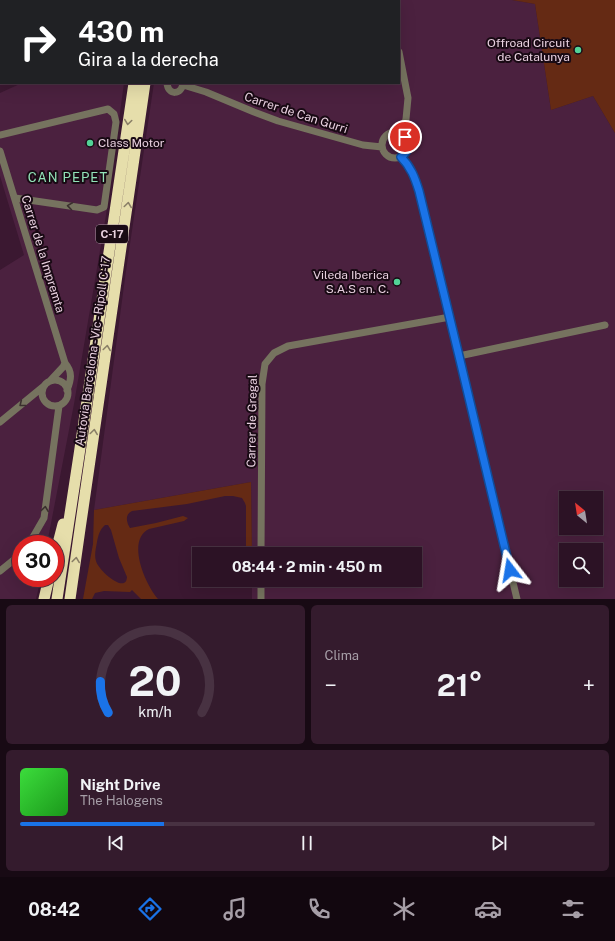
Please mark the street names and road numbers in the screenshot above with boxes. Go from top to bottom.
street label: Carrer de Can Gurri [242,90,350,136]
street label: Carrer de la Impremta [18,194,68,314]
road number: C-17 [96,225,128,243]
street label: Autovia Barcelona - Vic - Ripoll C-17 [73,255,113,447]
street label: Carrer de Gregal [244,374,260,468]

